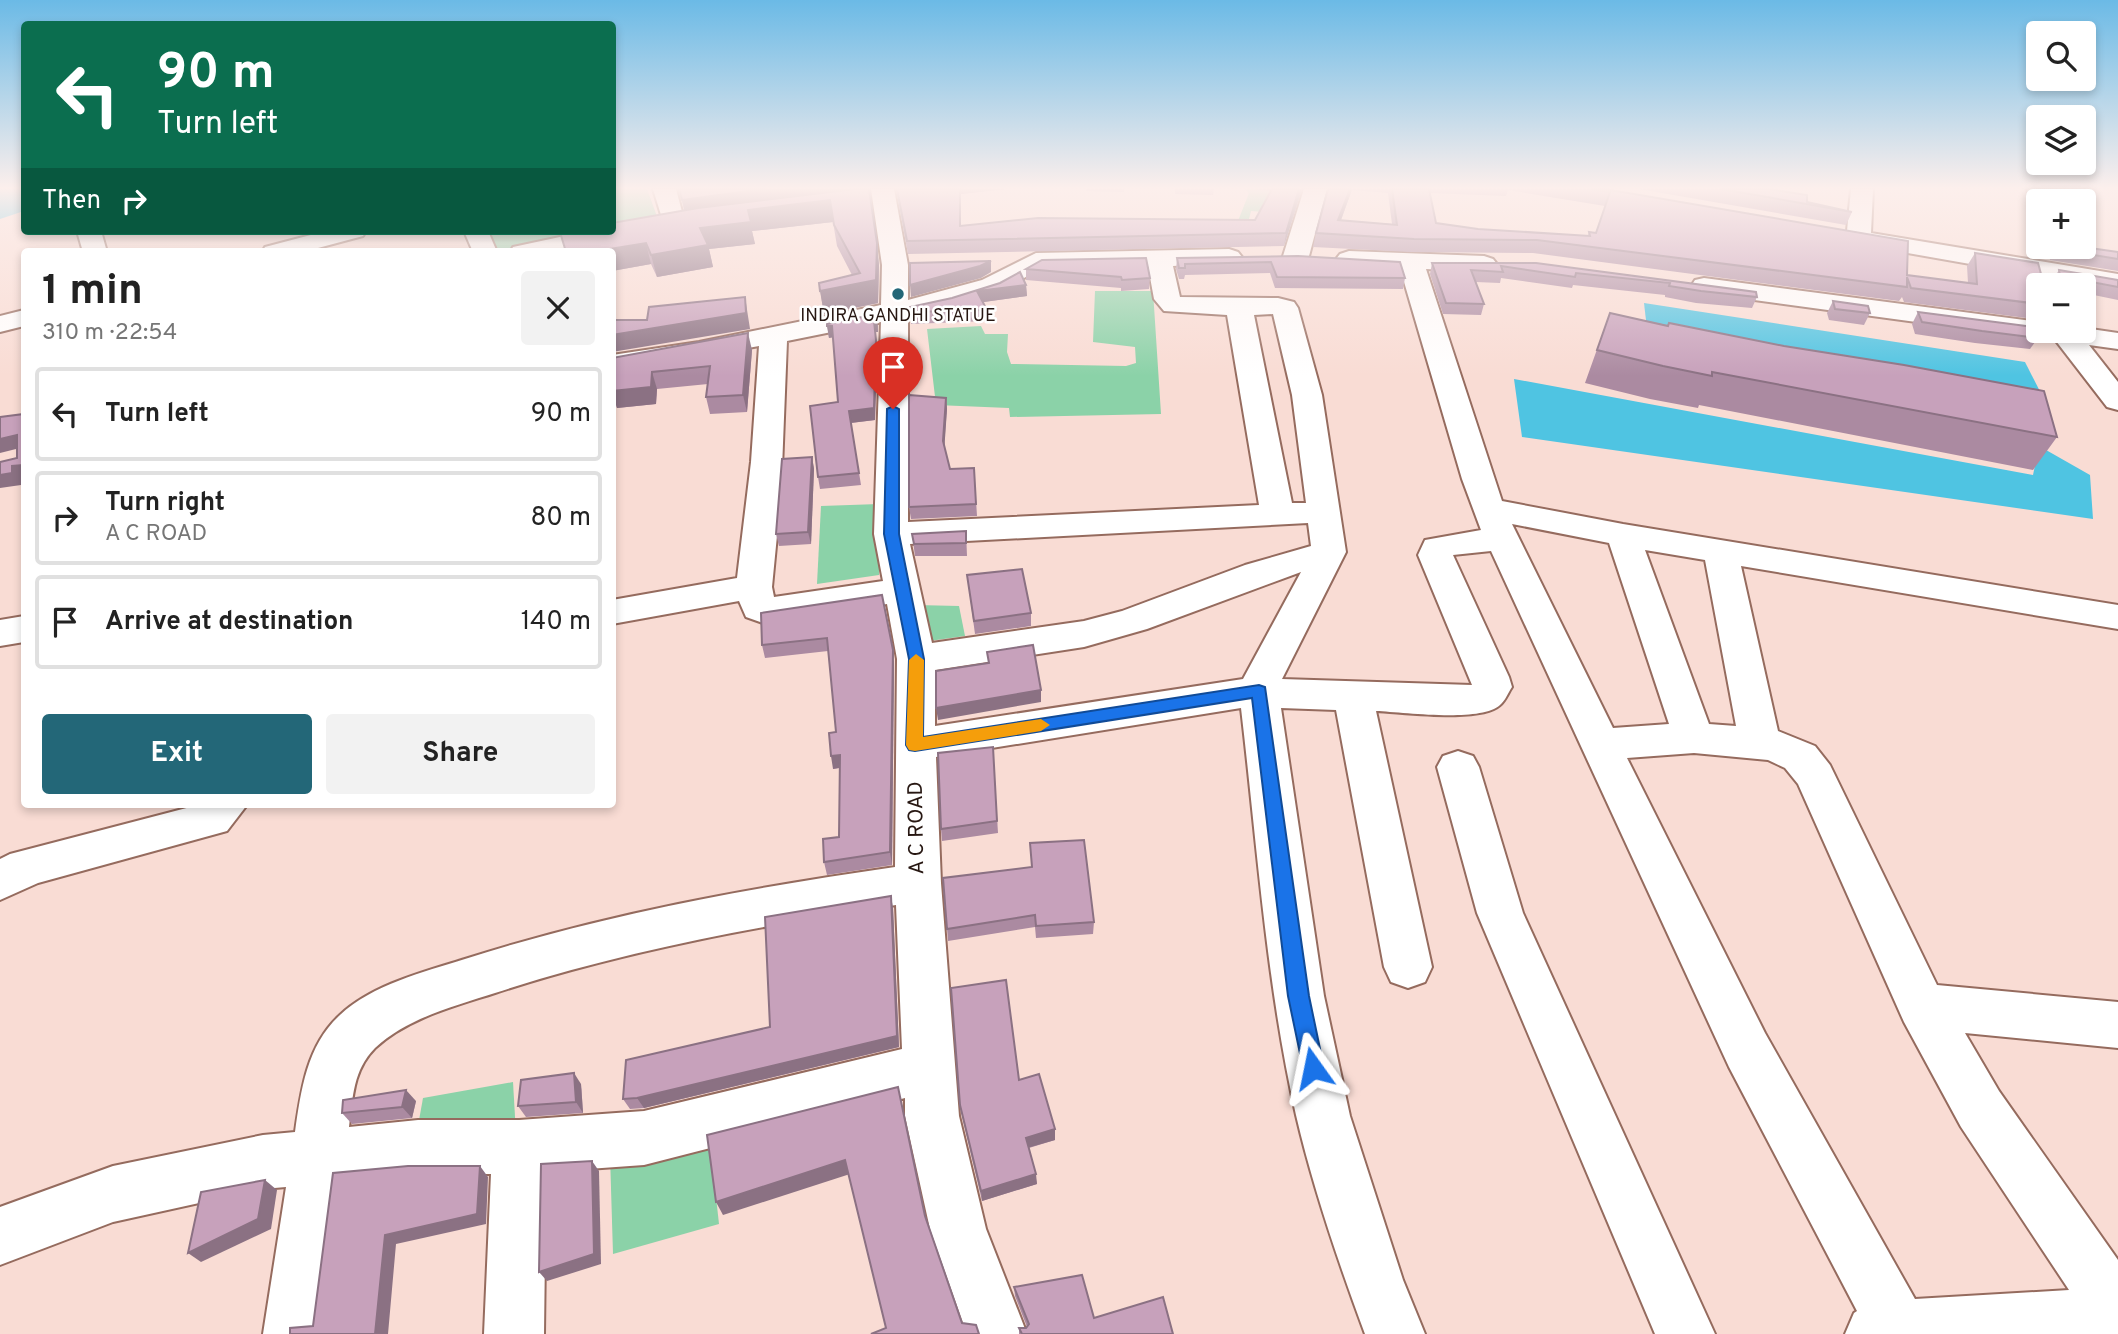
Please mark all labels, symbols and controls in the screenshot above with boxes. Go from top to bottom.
map controls [2026,21,2096,343]
button: search [2026,21,2096,91]
text: 90 m [157,44,275,106]
icon: left [42,49,133,140]
text: Turn left [157,105,278,145]
button: layers [2026,105,2096,175]
icon: right [115,182,153,220]
text: Then [42,185,101,218]
button: + [2026,189,2096,259]
text: 1 min [42,266,143,319]
button: close [521,271,595,345]
button: − [2026,273,2096,343]
marker: INDIRA GANDHI STATUE [890,286,906,302]
place label: INDIRA GANDHI STATUE [800,305,996,328]
text: 310 m · 22:54 [42,319,177,348]
pin [863,337,923,409]
icon: arrive [874,348,912,386]
icon: left [46,395,84,433]
text: Turn left [105,398,209,431]
text: 90 m [531,398,591,431]
text: Turn right [105,487,225,520]
icon: right [46,499,84,537]
text: 80 m [531,502,591,535]
text: A C ROAD [105,520,207,549]
icon: arrive [46,603,84,641]
text: Arrive at destination [105,606,353,639]
text: 140 m [521,606,591,639]
button: Exit [42,714,312,794]
button: Share [326,714,595,794]
street label: A C ROAD [903,781,931,875]
position arrow [1276,1031,1350,1105]

